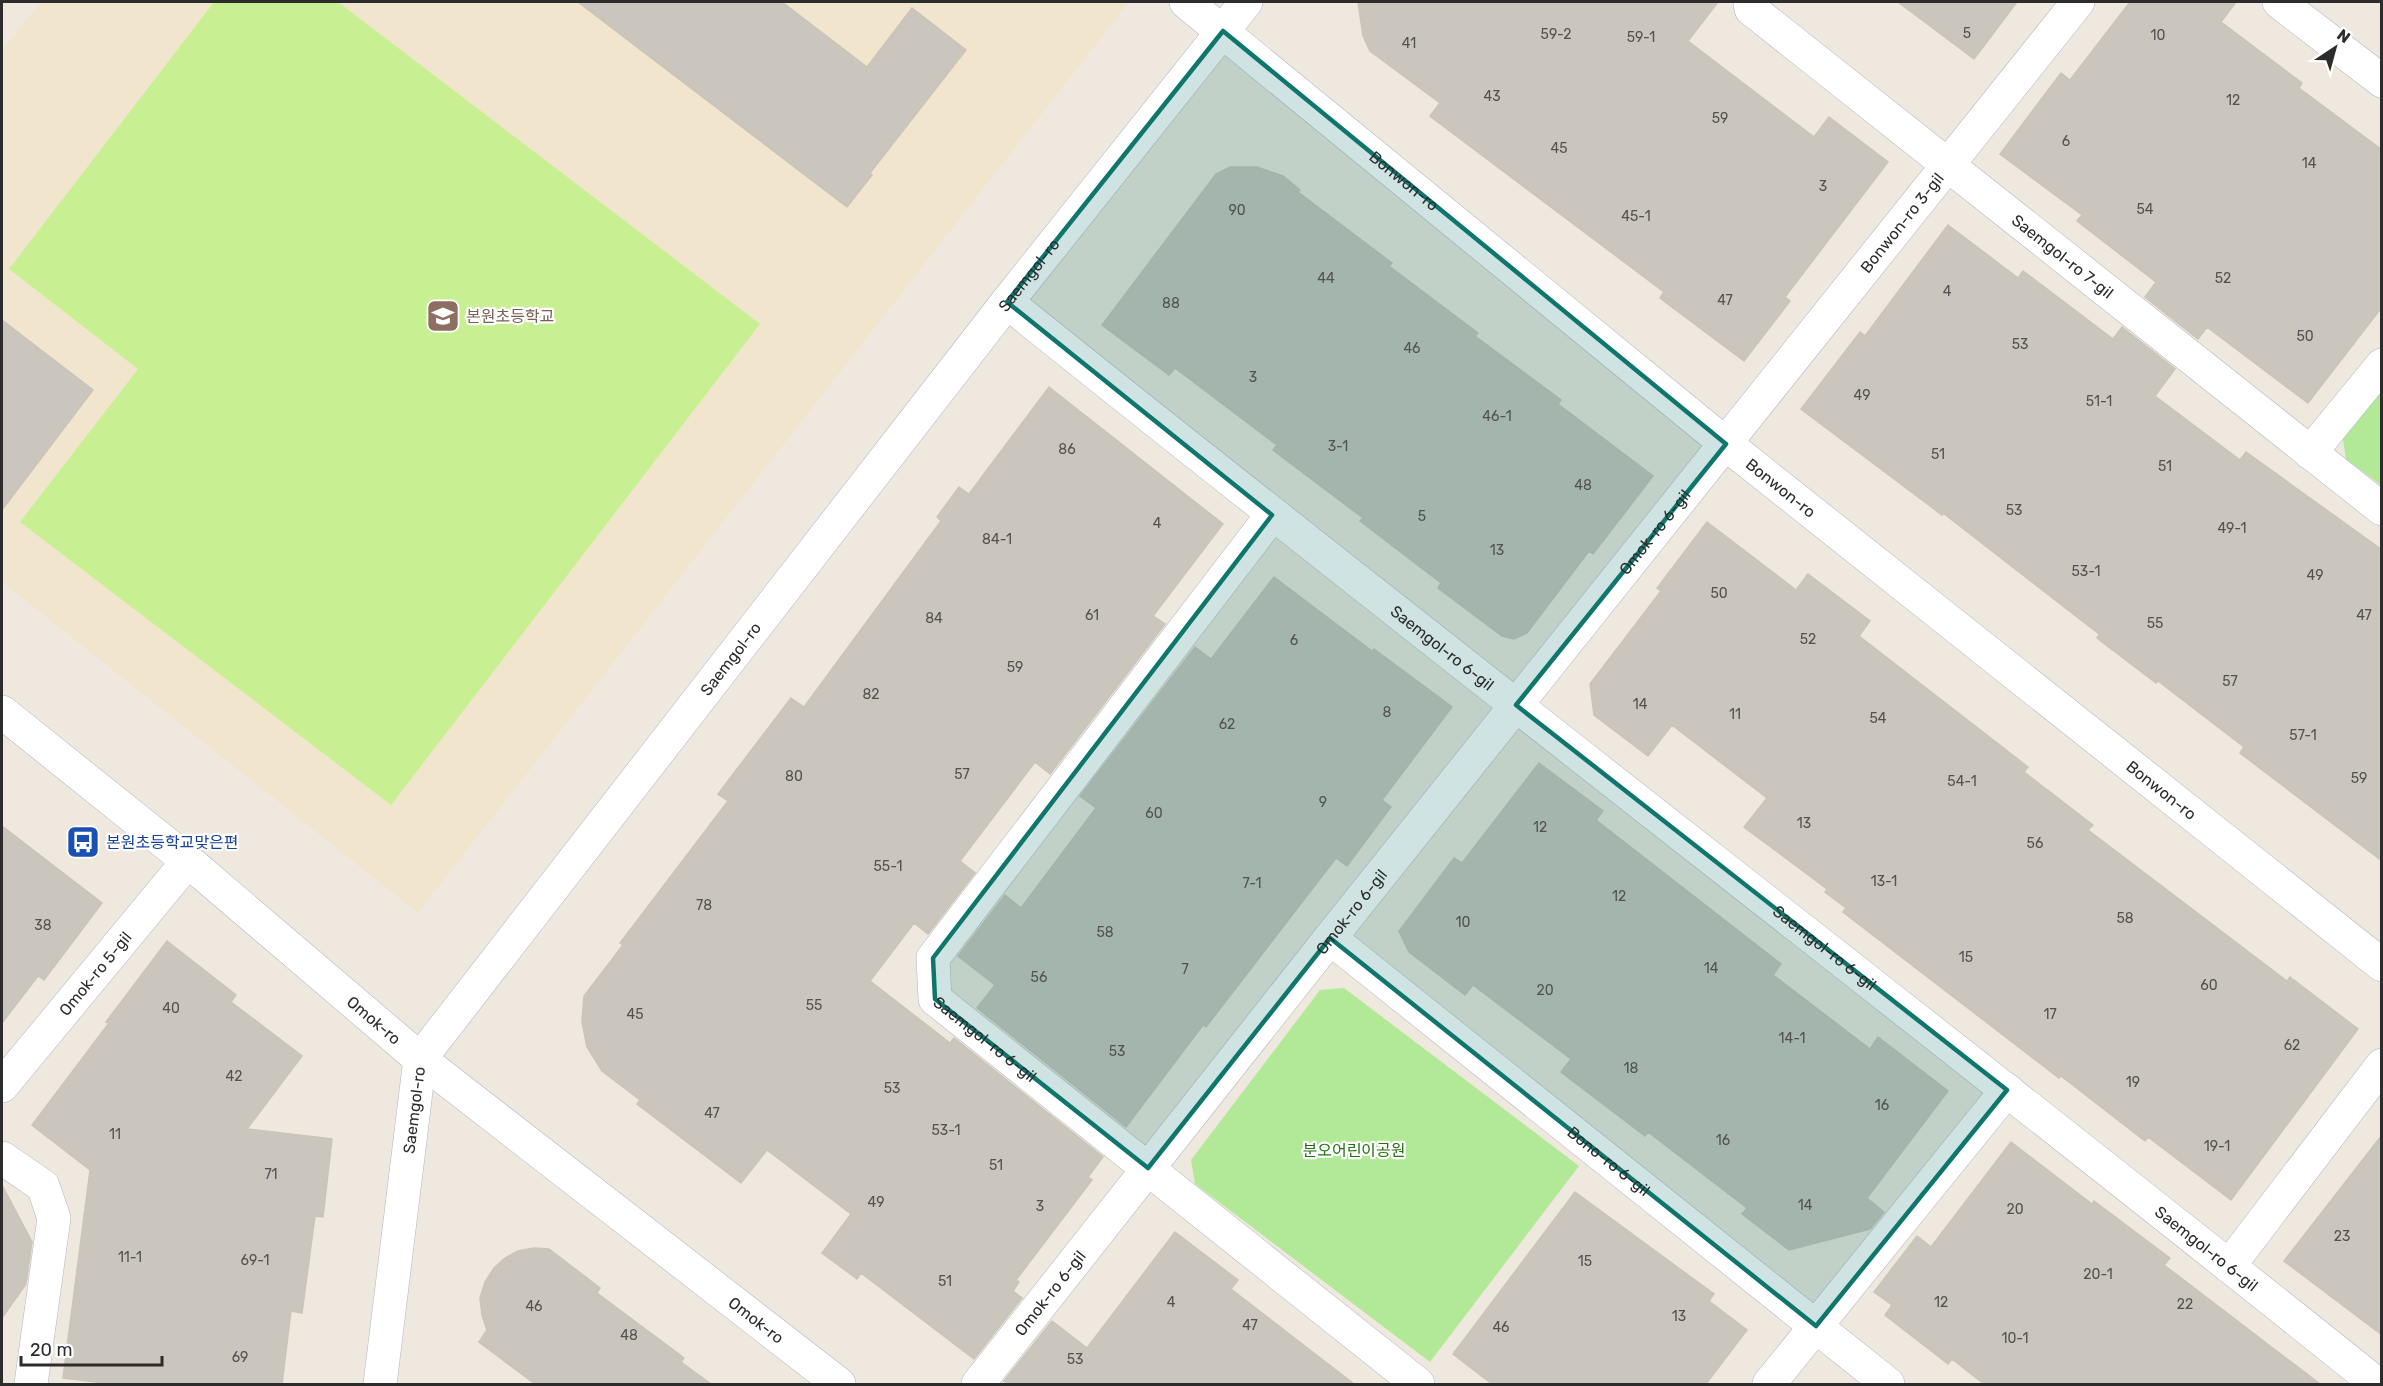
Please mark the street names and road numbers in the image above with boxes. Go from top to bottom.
street label: Bonwon-ro [1366,147,1443,215]
street label: Bonwon-ro 3-gil [1856,169,1947,276]
street label: Saemgol-ro 7-gil [2008,210,2117,302]
street label: Saemgol-ro [994,235,1063,315]
street label: Bonwon-ro [1742,454,1820,521]
street label: Omok-ro 6-gil [1615,486,1694,578]
street label: Saemgol-ro 6-gil [1387,601,1498,694]
street label: Saemgol-ro [696,618,765,699]
street label: Bonwon-ro [2123,756,2200,823]
street label: Omok-ro 6-gil [1311,865,1391,958]
street label: Saemgol-ro 6-gil [1769,901,1880,994]
street label: Omok-ro 5-gil [55,928,135,1019]
street label: Omok-ro [343,992,405,1048]
street label: Saemgol-ro 6-gil [930,992,1040,1086]
street label: Saemgol-ro [399,1065,428,1155]
street label: Bono-ro 6-gil [1564,1122,1654,1200]
street label: Saemgol-ro 6-gil [2151,1202,2262,1295]
street label: Omok-ro 6-gil [1010,1246,1089,1339]
street label: Omok-ro [725,1293,788,1347]

